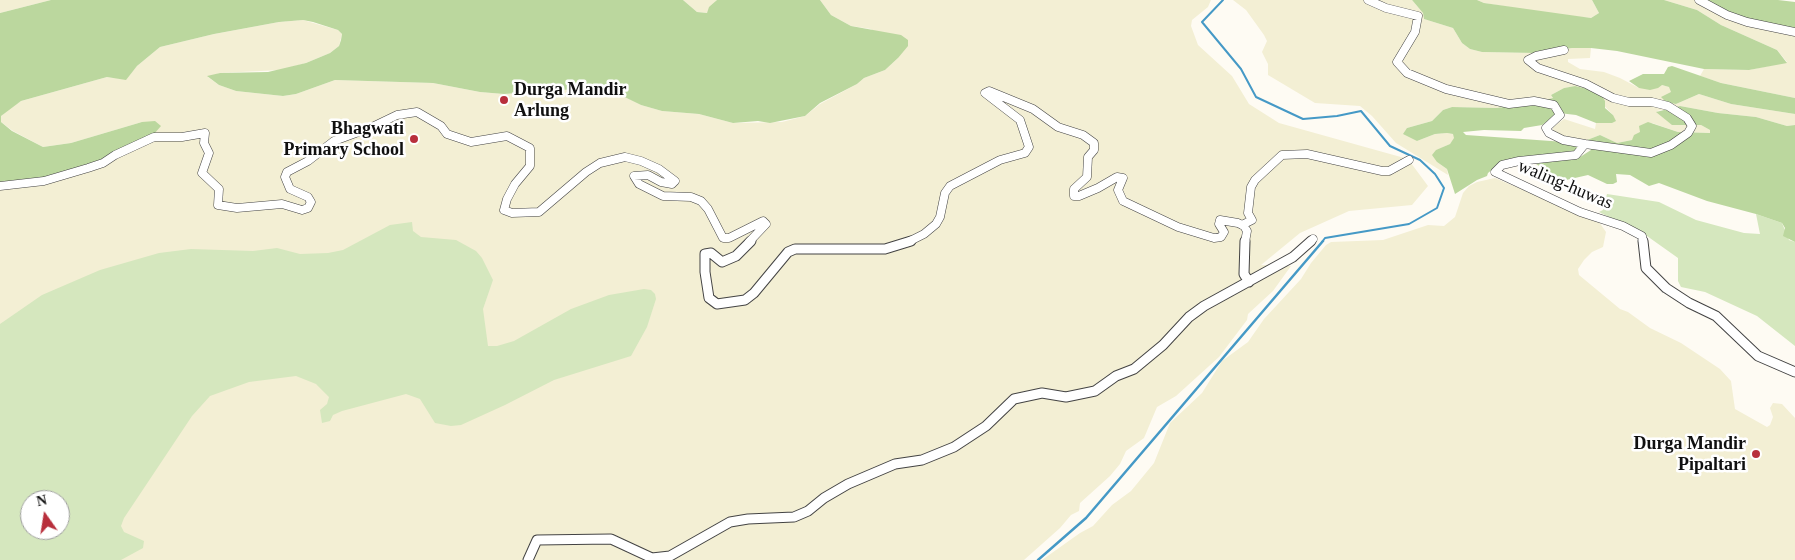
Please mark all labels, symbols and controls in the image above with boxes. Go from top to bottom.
place label: Durga Mandir Arlung [514,79,626,122]
marker: Durga Mandir Arlung [498,94,510,106]
place label: Bhagwati Primary School [284,118,404,160]
marker: Bhagwati Primary School [408,133,420,145]
street label: waling-huwas [1514,155,1616,215]
place label: Durga Mandir Pipaltari [1634,433,1746,476]
marker: Durga Mandir Pipaltari [1750,448,1762,460]
north arrow [20,490,70,540]
text: N [35,492,48,509]

